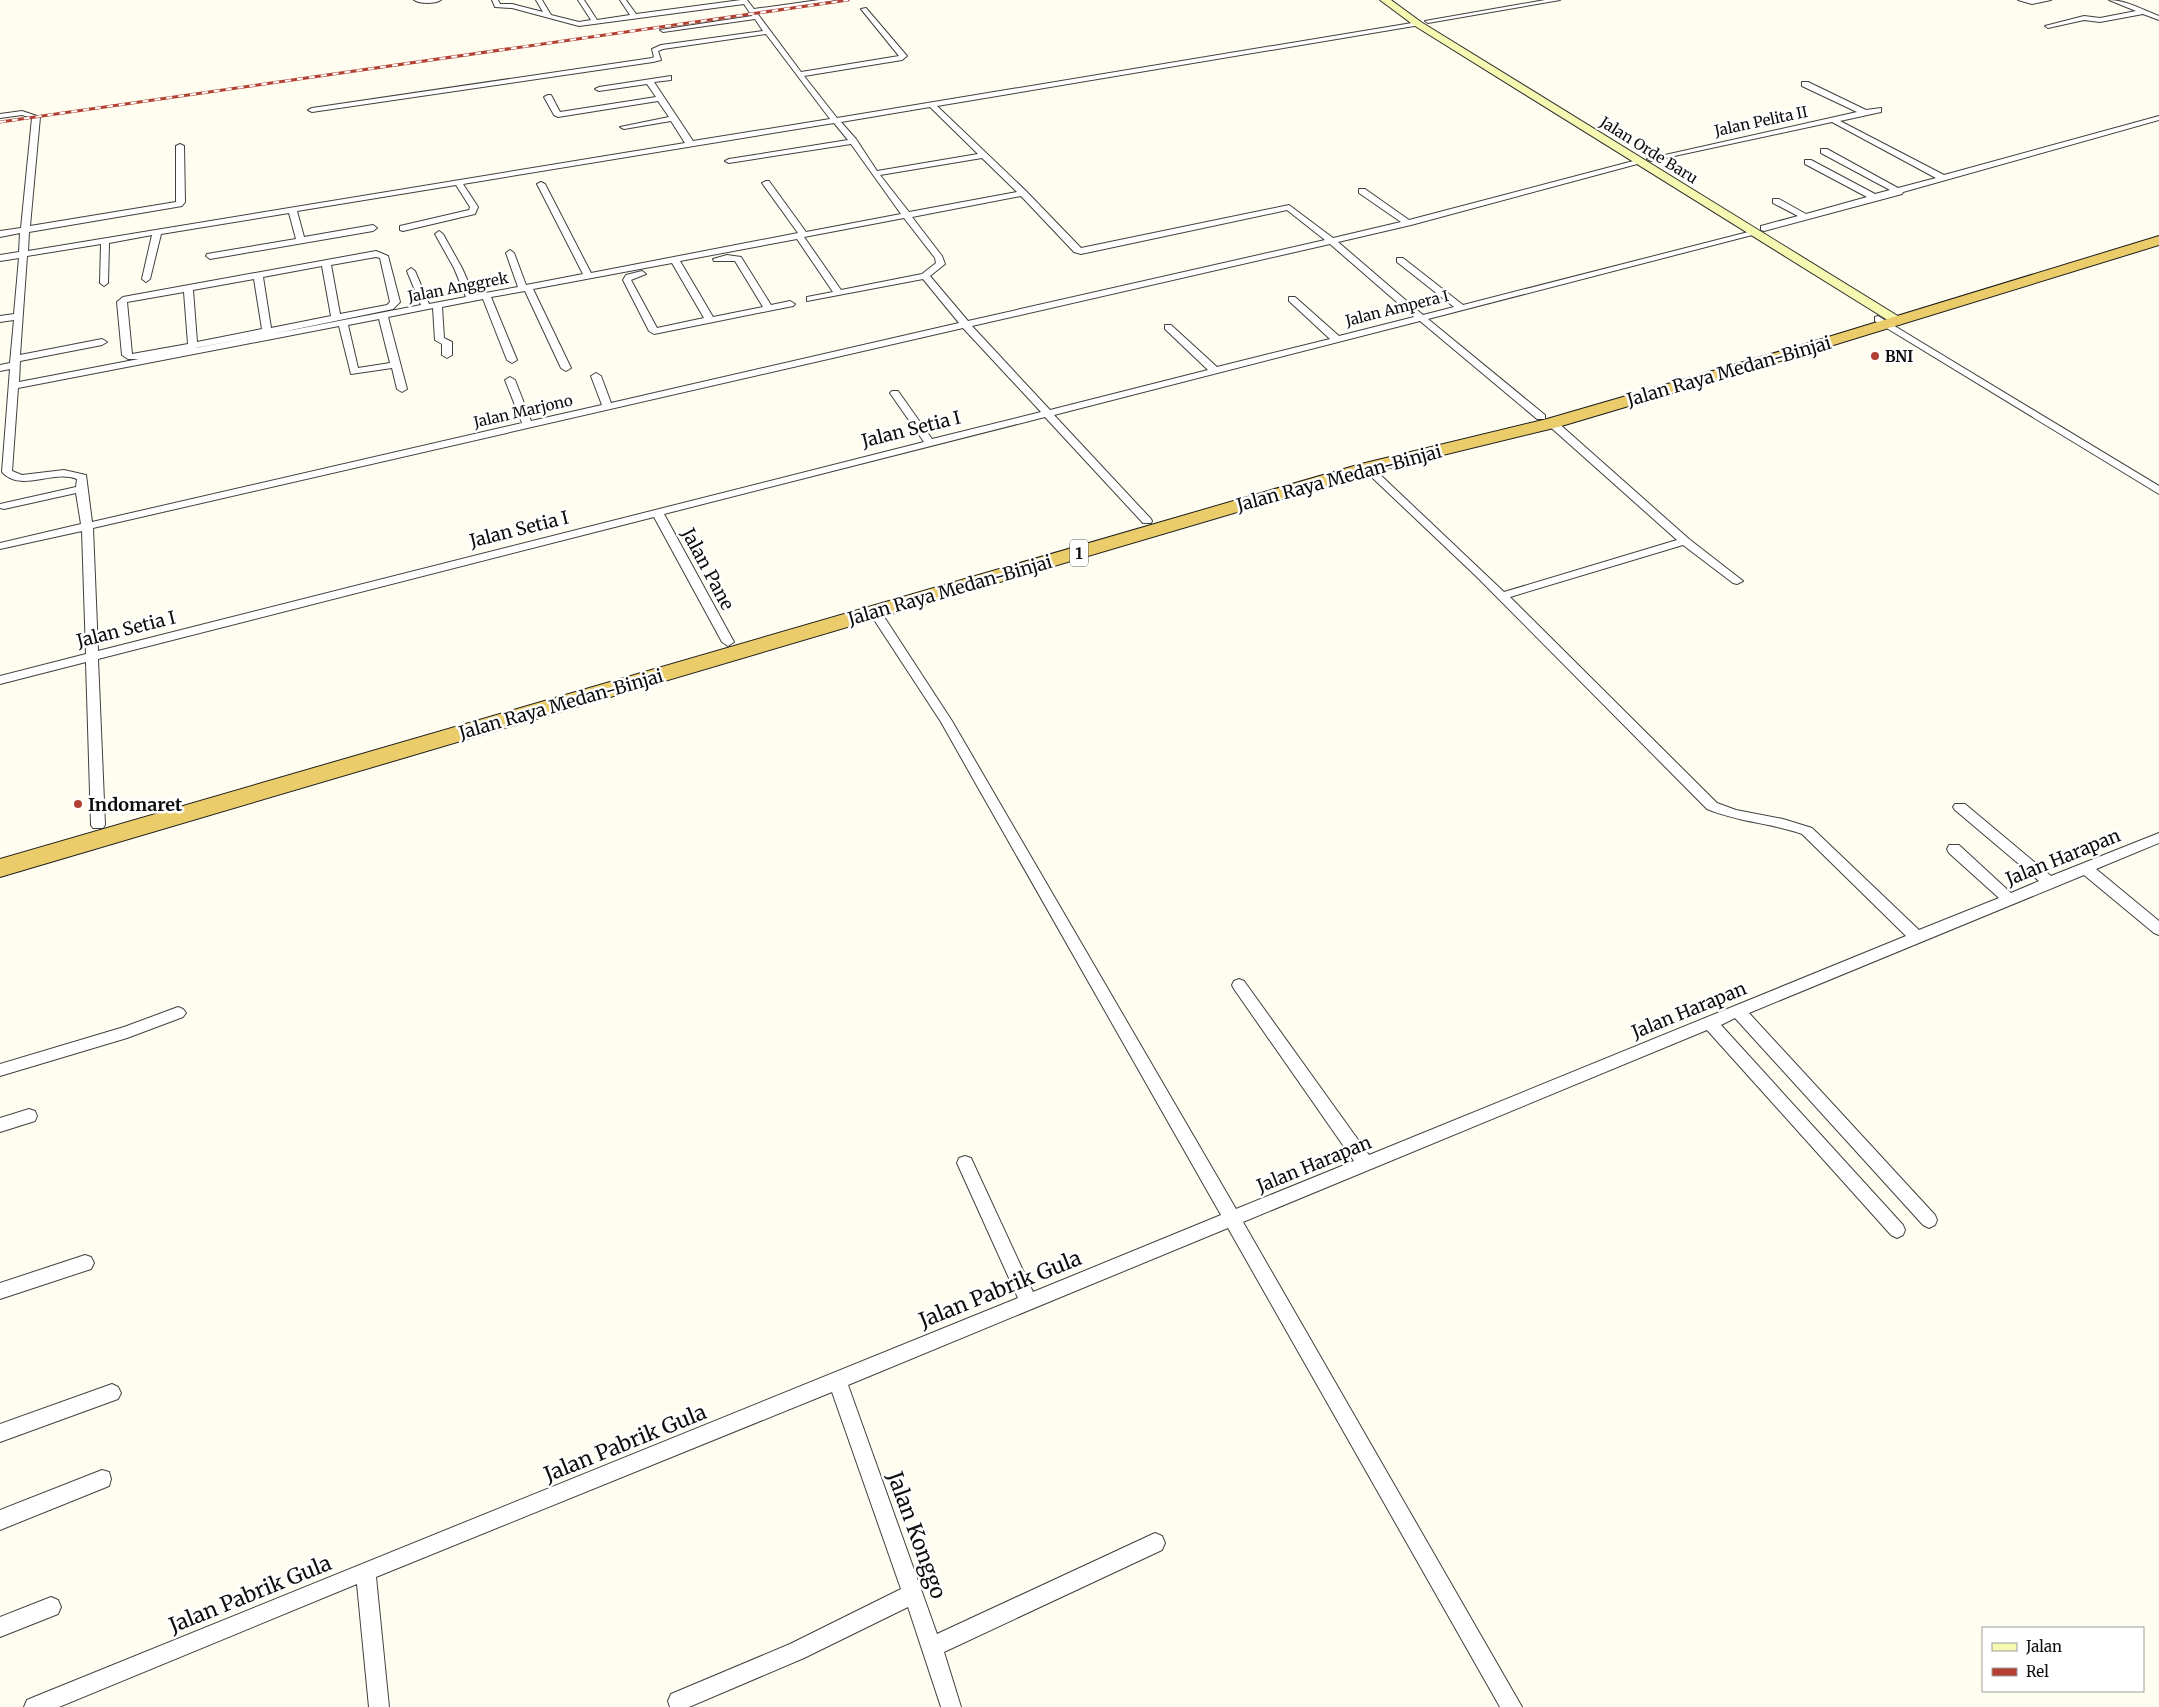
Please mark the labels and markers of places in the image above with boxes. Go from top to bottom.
place label: BNI [1885,347,1913,366]
marker: BNI [1869,350,1881,362]
place label: Indomaret [88,793,183,816]
marker: Indomaret [72,798,84,810]

